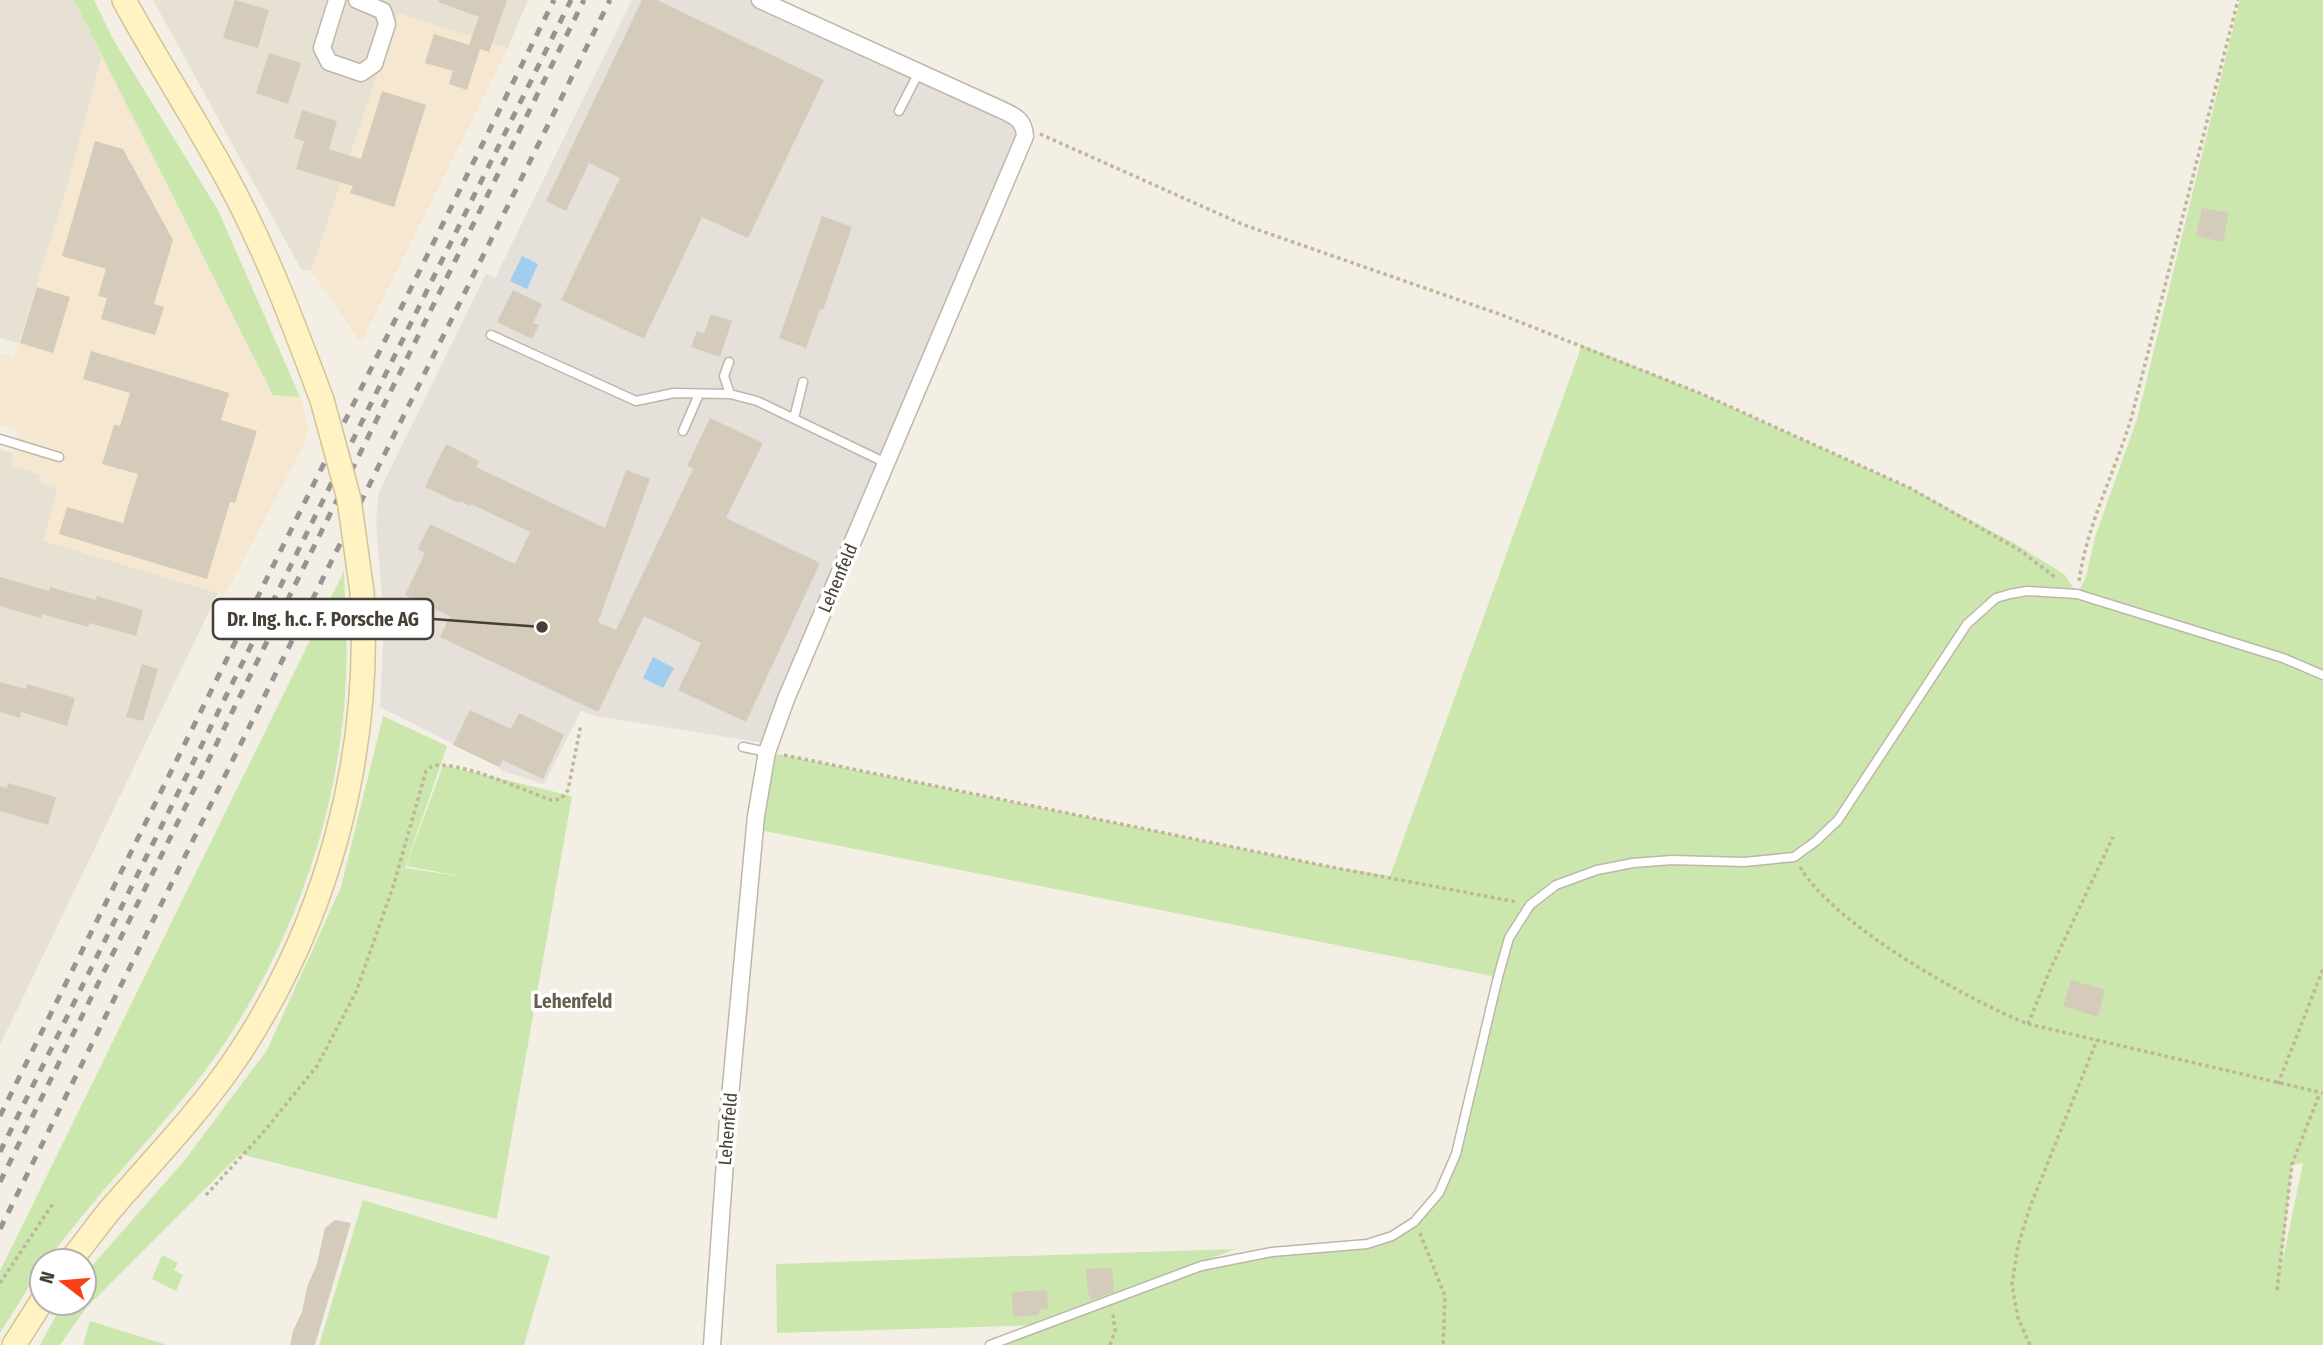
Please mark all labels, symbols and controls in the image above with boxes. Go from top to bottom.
street label: Lehenfeld [814,540,862,616]
callout: Dr. Ing. h.c. F. Porsche AG [213,599,433,639]
text: Dr. Ing. h.c. F. Porsche AG [227,608,419,631]
district label: Lehenfeld [534,990,612,1013]
street label: Lehenfeld [714,1092,742,1166]
north arrow [28,1247,98,1317]
text: N [35,1269,60,1286]

